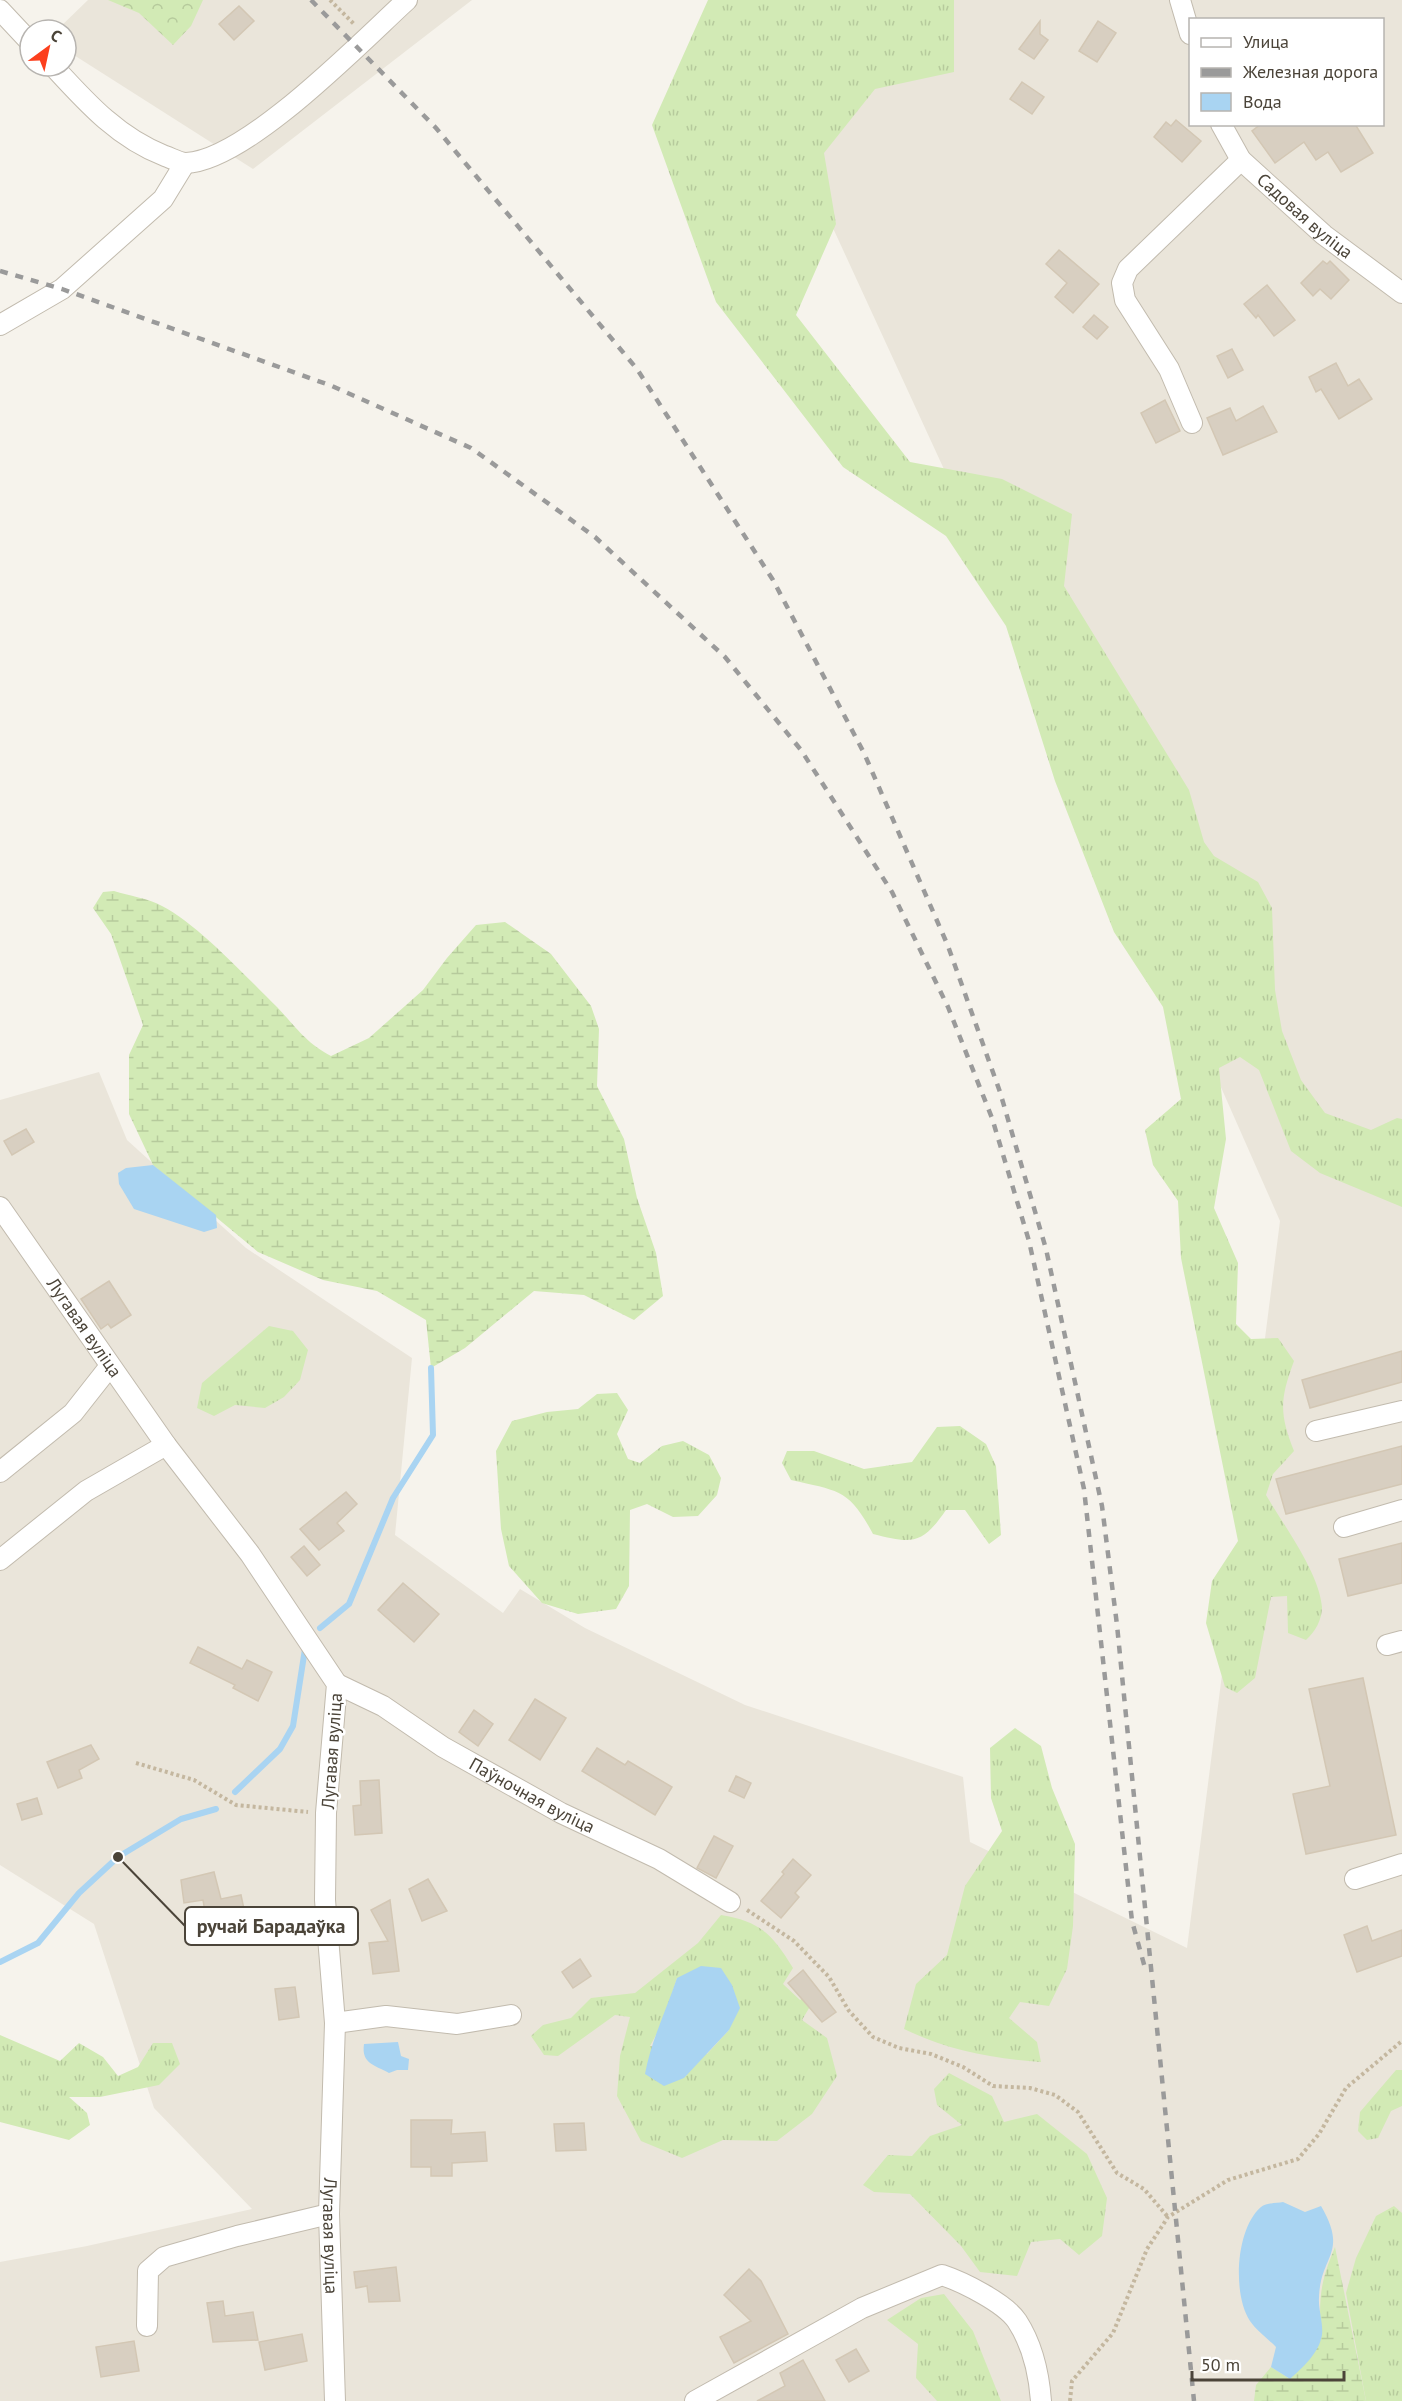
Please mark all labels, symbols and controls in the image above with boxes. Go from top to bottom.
north arrow [18,18,78,78]
legend [1189,18,1384,126]
text: С [47,25,65,46]
text: Улица [1243,30,1289,53]
text: Железная дорога [1242,60,1378,83]
text: Вода [1243,90,1282,113]
street label: Садовая вуліца [1252,168,1358,263]
street label: Лугавая вуліца [41,1272,127,1382]
street label: Лугавая вуліца [316,1692,347,1811]
street label: Паўночная вуліца [465,1752,598,1838]
callout: ручай Барадаўка [185,1907,358,1945]
text: ручай Барадаўка [197,1913,345,1939]
street label: Лугавая вуліца [318,2176,344,2294]
scale bar [1192,2344,1344,2382]
text: 50 m [1201,2353,1240,2376]

